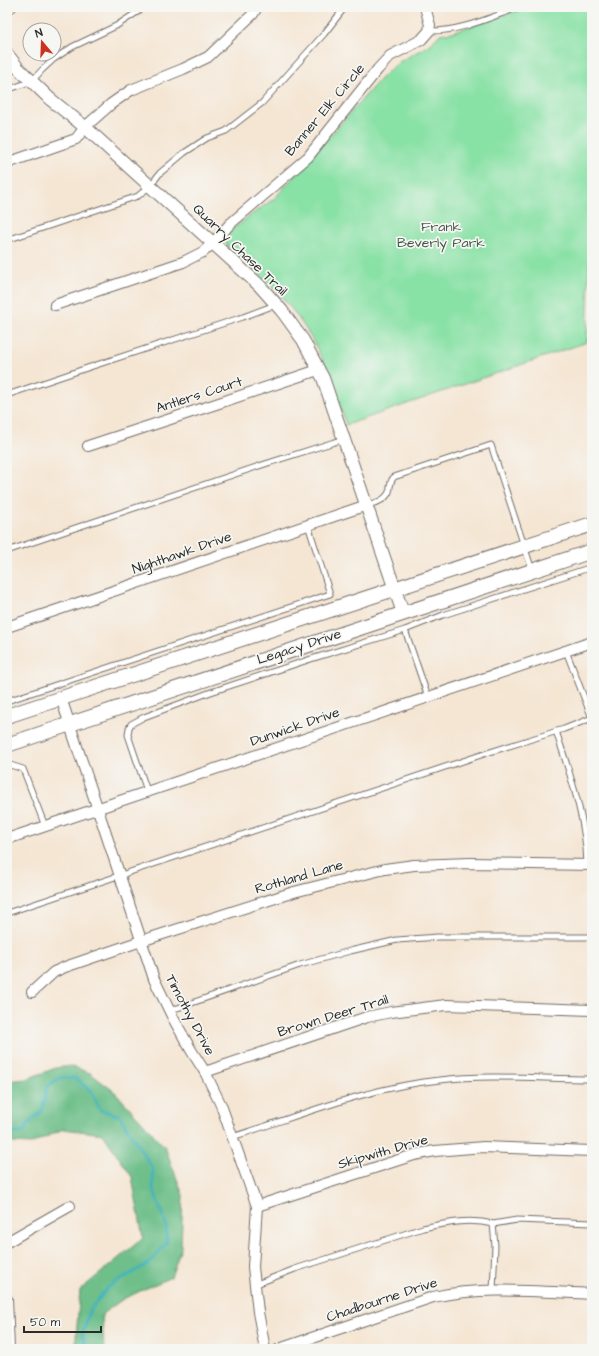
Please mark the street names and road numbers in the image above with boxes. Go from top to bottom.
street label: Banner Elk Circle [280,59,370,160]
street label: Quarry Chase Trail [188,199,292,301]
street label: Antlers Court [153,371,245,418]
street label: Nighthawk Drive [130,526,235,579]
street label: Legacy Drive [254,624,344,670]
street label: Dunwick Drive [248,702,343,752]
street label: Rothland Lane [253,855,346,899]
street label: Timothy Drive [160,971,220,1059]
street label: Brown Deer Trail [275,990,391,1042]
street label: Skipwith Drive [336,1129,431,1174]
street label: Chadbourne Drive [324,1272,440,1327]

